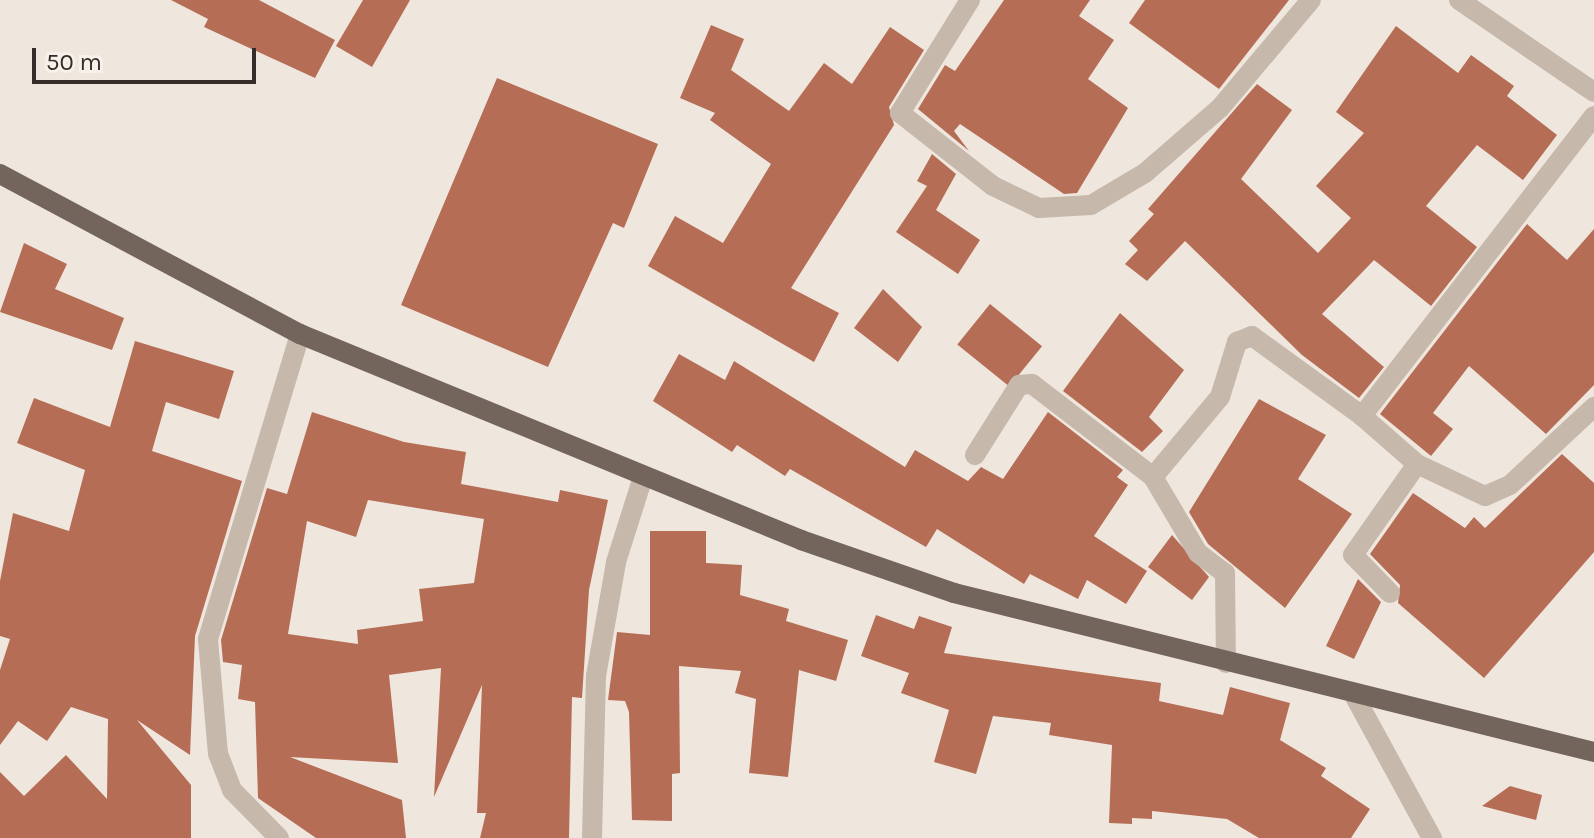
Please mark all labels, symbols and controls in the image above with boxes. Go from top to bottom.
scale bar [36,32,260,82]
text: 50 m [46,48,102,76]

